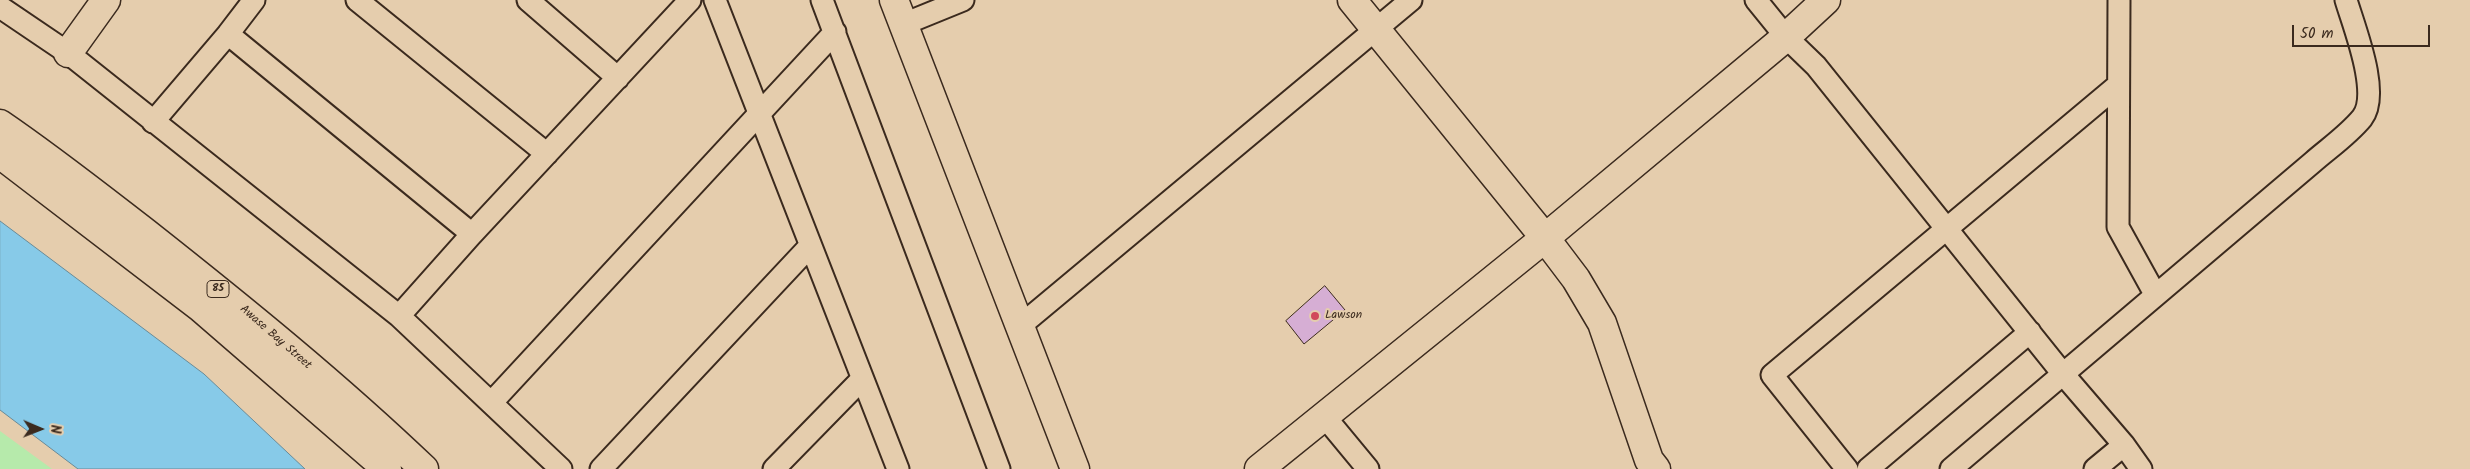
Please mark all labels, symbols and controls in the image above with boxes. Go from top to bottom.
scale bar [2295,15,2432,47]
text: 50 m [2300,22,2334,46]
road number: 85 [207,280,229,298]
street label: Awase Bay Street [236,303,314,373]
place label: Lawson [1325,309,1362,323]
marker: Lawson [1309,310,1321,322]
north arrow [15,404,65,454]
text: N [44,425,66,434]

